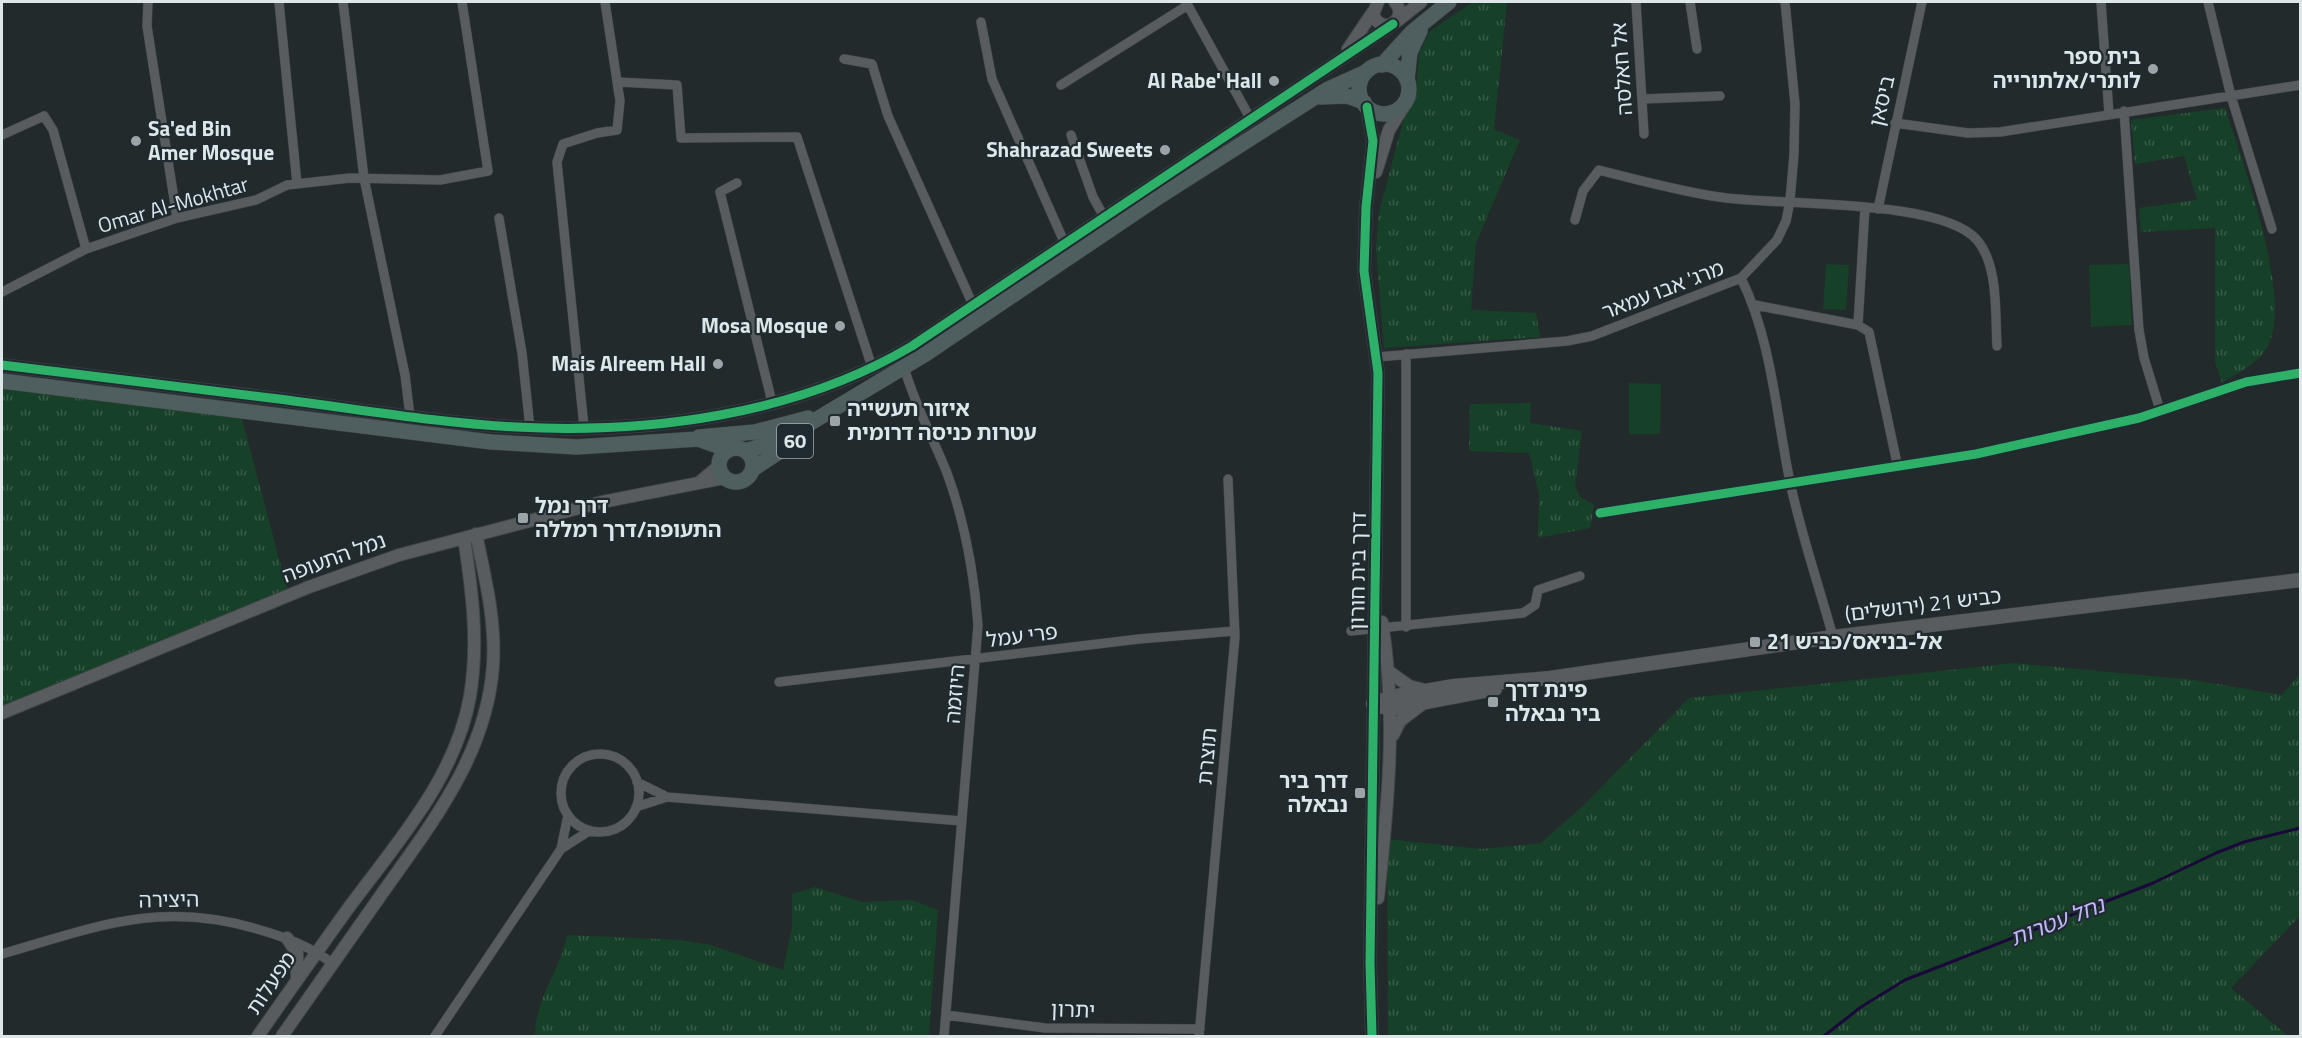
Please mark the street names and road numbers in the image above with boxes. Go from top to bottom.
street label: אל חאלסה [1602,22,1640,117]
street label: ביסאן [1860,72,1902,130]
street label: Omar Al-Mokhtar [94,167,252,241]
street label: מרג' אבו עמאר [1597,251,1728,327]
road number: 60 [777,424,813,458]
street label: דרך בית חורון [1340,512,1374,630]
street label: נמל התעופה [277,524,390,591]
street label: כביש 21 (ירושלים) [1843,579,2003,629]
street label: פרי עמל [984,615,1059,655]
street label: היוזמה [935,663,973,725]
street label: תוצרת [1188,726,1224,786]
street label: היצירה [138,882,200,916]
street label: מפעלות [237,944,303,1020]
street label: יתרון [1050,992,1096,1026]

